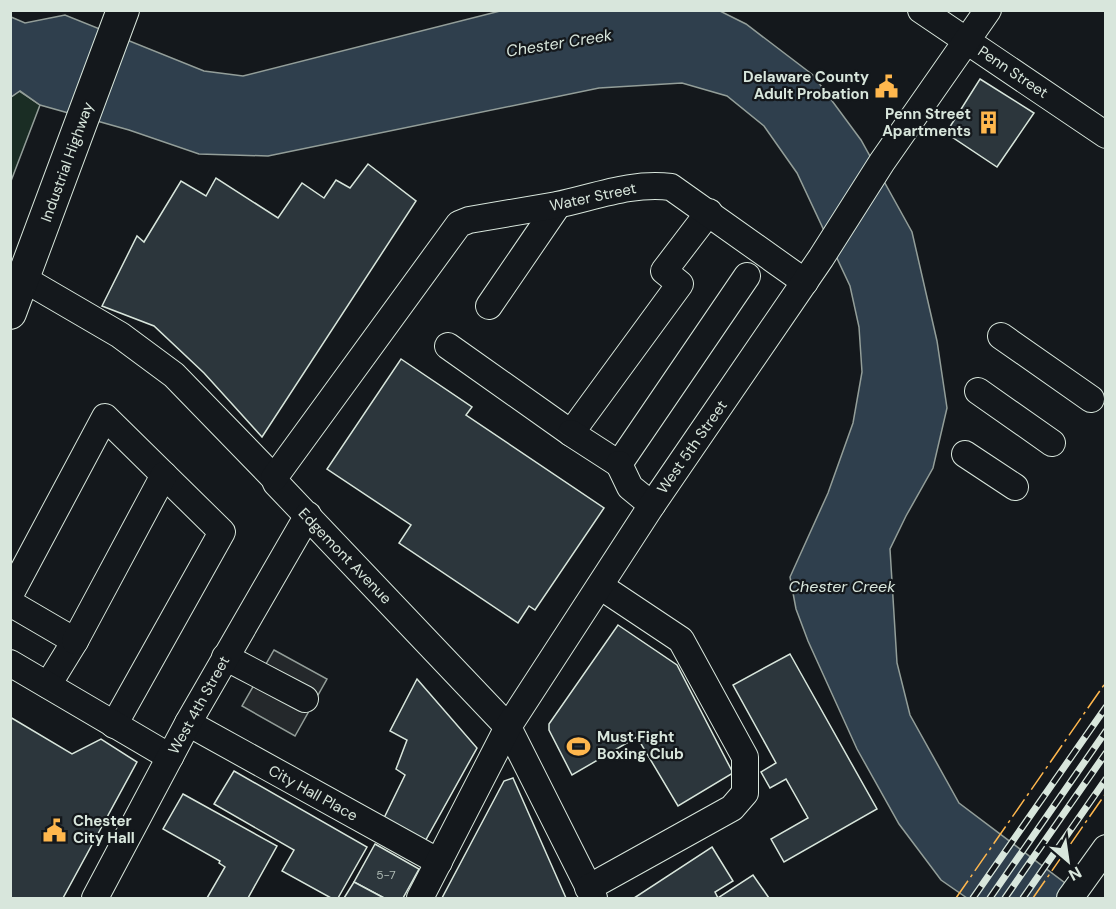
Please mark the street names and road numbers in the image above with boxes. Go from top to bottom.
street label: Penn Street [974,41,1052,103]
street label: Industrial Highway [36,99,98,225]
street label: Water Street [548,178,638,216]
street label: West 5th Street [652,396,732,498]
street label: Edgemont Avenue [294,504,396,608]
street label: West 4th Street [164,652,234,758]
street label: City Hall Place [265,760,361,826]

